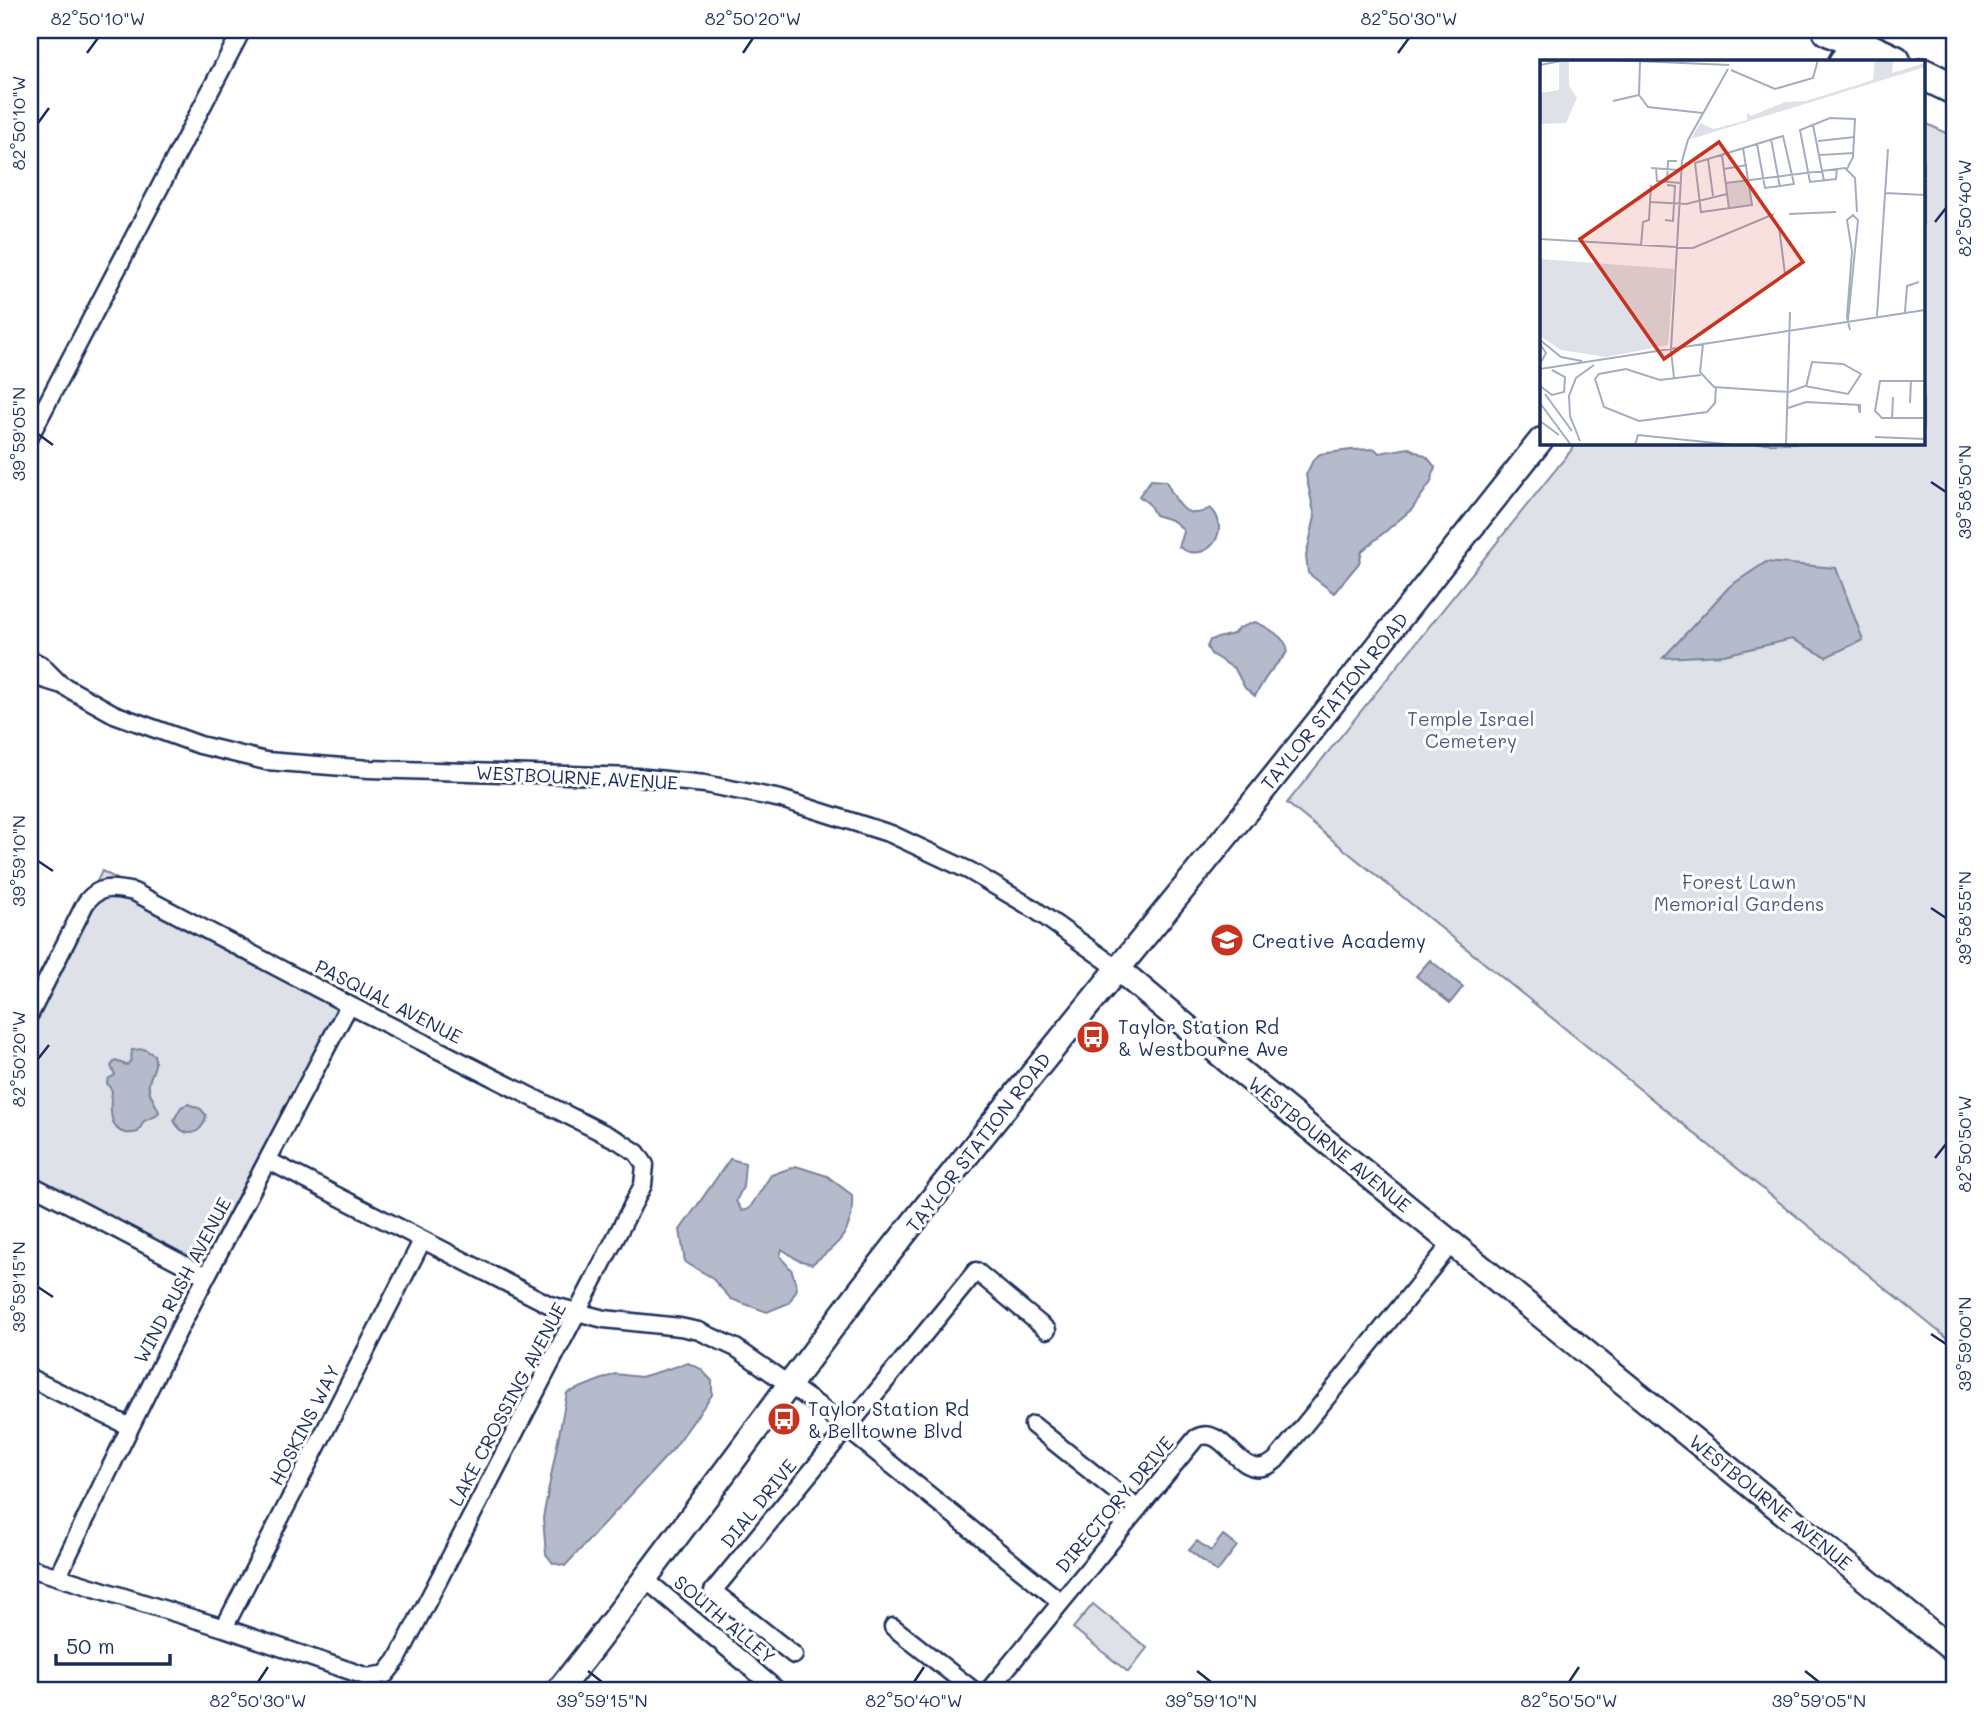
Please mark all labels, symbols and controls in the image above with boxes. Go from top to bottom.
text: 82°50'10"W [51,6,145,30]
text: 82°50'20"W [705,6,801,30]
text: 82°50'30"W [1360,6,1458,30]
inset map [1540,60,1924,444]
text: 82°50'10"W [6,76,30,170]
text: 82°50'40"W [1952,159,1976,257]
text: 39°59'05"N [6,387,30,481]
text: 39°58'50"N [1952,445,1976,539]
street label: TAYLOR STATION ROAD [1255,607,1413,795]
park label: Temple Israel Cemetery [1407,706,1535,753]
street label: WESTBOURNE AVENUE [475,759,679,795]
text: 39°59'10"N [6,815,30,907]
park label: Forest Lawn Memorial Gardens [1654,869,1824,916]
text: 39°58'55"N [1952,871,1976,965]
school or university icon: Creative Academy [1208,921,1246,959]
place label: Creative Academy [1252,928,1426,953]
street label: PASQUAL AVENUE [311,953,467,1049]
text: 82°50'20"W [6,1011,30,1107]
place label: Taylor Station Rd & Westbourne Ave [1118,1014,1289,1061]
bus stop icon: Taylor Station Rd & Westbourne Ave [1074,1018,1112,1056]
street label: TAYLOR STATION ROAD [900,1047,1056,1237]
street label: WESTBOURNE AVENUE [1243,1071,1417,1218]
text: 82°50'50"W [1952,1095,1976,1193]
street label: WIND RUSH AVENUE [128,1193,236,1367]
text: 39°59'15"N [6,1241,30,1333]
text: 39°59'00"N [1952,1296,1976,1392]
street label: LAKE CROSSING AVENUE [443,1298,571,1510]
street label: HOSKINS WAY [263,1360,345,1490]
place label: Taylor Station Rd & Belltowne Blvd [808,1396,969,1443]
bus stop icon: Taylor Station Rd & Belltowne Blvd [765,1400,803,1438]
street label: WESTBOURNE AVENUE [1684,1429,1858,1576]
street label: DIRECTORY DRIVE [1049,1430,1179,1578]
street label: DIAL DRIVE [715,1453,802,1553]
street label: SOUTH ALLEY [669,1569,781,1669]
scale bar [56,1622,170,1666]
text: 50 m [66,1632,115,1659]
text: 82°50'30"W [209,1688,307,1712]
text: 39°59'15"N [556,1688,648,1712]
text: 82°50'40"W [865,1688,963,1712]
text: 39°59'10"N [1165,1688,1257,1712]
text: 82°50'50"W [1520,1688,1618,1712]
text: 39°59'05"N [1772,1688,1866,1712]

